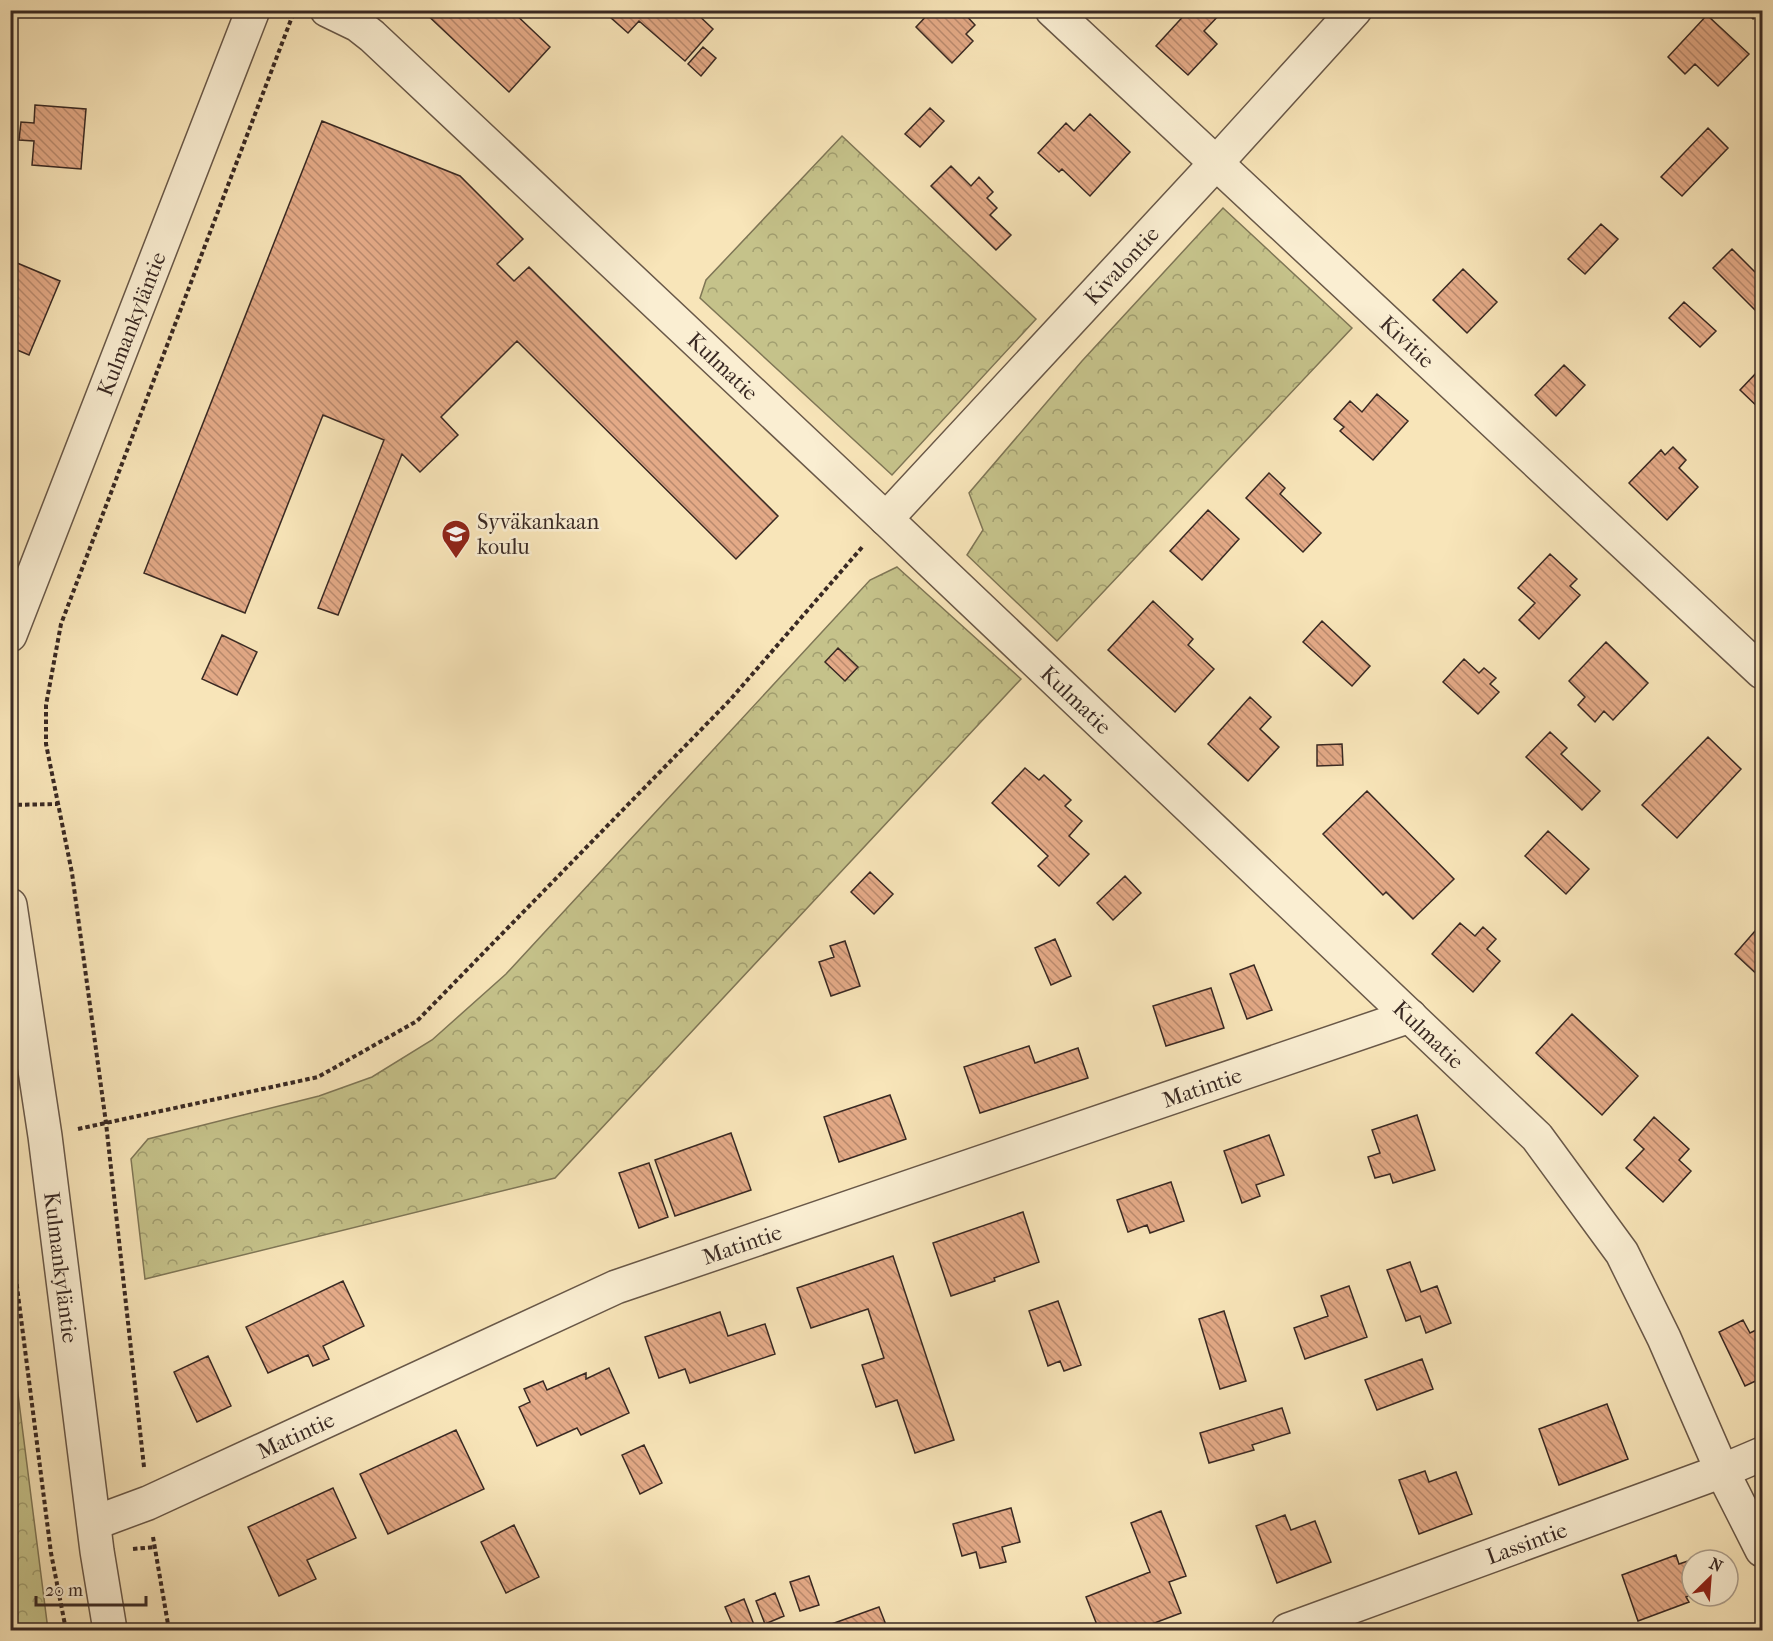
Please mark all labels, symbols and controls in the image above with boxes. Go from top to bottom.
street label: Kivalontie [1079,221,1165,311]
street label: Kulmankyläntie [92,248,172,400]
street label: Kivitie [1374,311,1439,374]
street label: Kulmatie [682,327,763,406]
place label: Syväkankaan koulu [477,509,599,560]
school or university icon: Syväkankaan koulu [440,518,472,560]
street label: Kulmatie [1035,661,1116,740]
street label: Kulmatie [1387,995,1469,1075]
street label: Matintie [1159,1062,1245,1114]
street label: Kulmankyläntie [38,1190,83,1345]
street label: Matintie [699,1219,785,1271]
street label: Matintie [253,1407,339,1465]
street label: Lassintie [1483,1517,1571,1570]
north arrow [1680,1548,1740,1608]
text: N [1707,1554,1726,1576]
scale bar [36,1569,146,1607]
text: 20 m [45,1580,83,1601]

